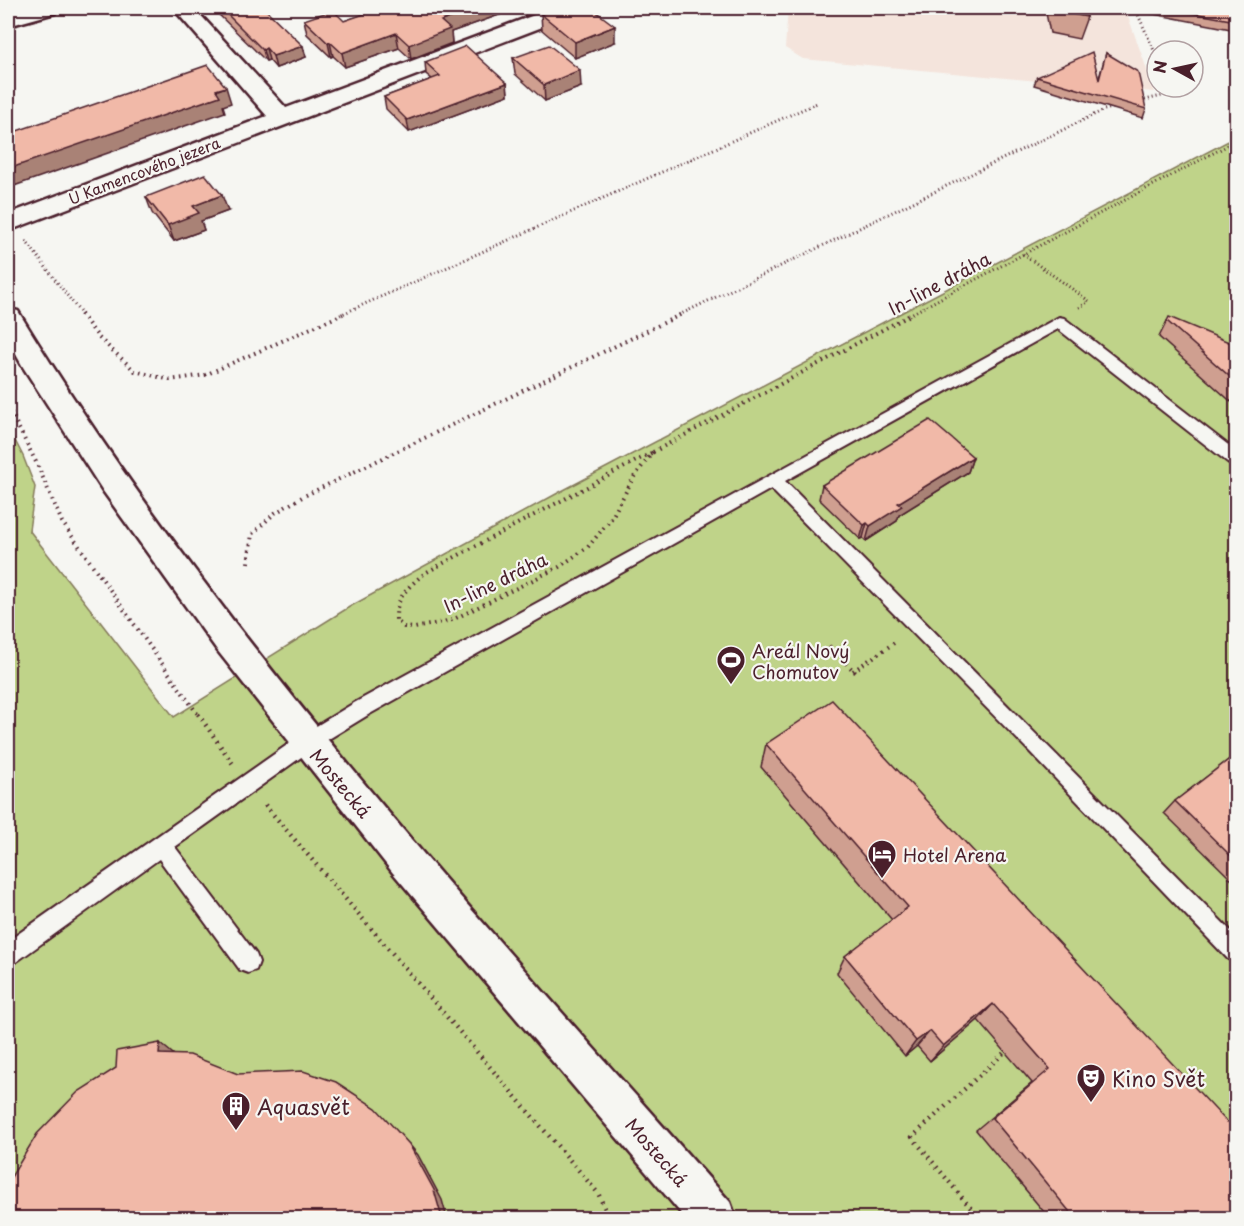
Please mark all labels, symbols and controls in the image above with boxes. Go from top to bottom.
north arrow [1145,39,1205,99]
text: N [1146,59,1172,75]
street label: U Kamencového jezera [65,130,224,210]
street label: In-line dráha [883,244,996,321]
street label: In-line dráha [439,545,552,619]
place label: Areál Nový Chomutov [752,637,849,685]
sports icon: Areál Nový Chomutov [715,644,747,686]
street label: Mostecká [304,742,379,824]
hotel icon: Hotel Arena [866,838,898,880]
place label: Hotel Arena [903,841,1007,868]
theatre icon: Kino Svět [1075,1062,1107,1104]
place label: Kino Svět [1112,1062,1205,1094]
building icon: Aquasvět [220,1090,252,1132]
place label: Aquasvět [257,1090,350,1122]
street label: Mostecká [620,1112,695,1193]

